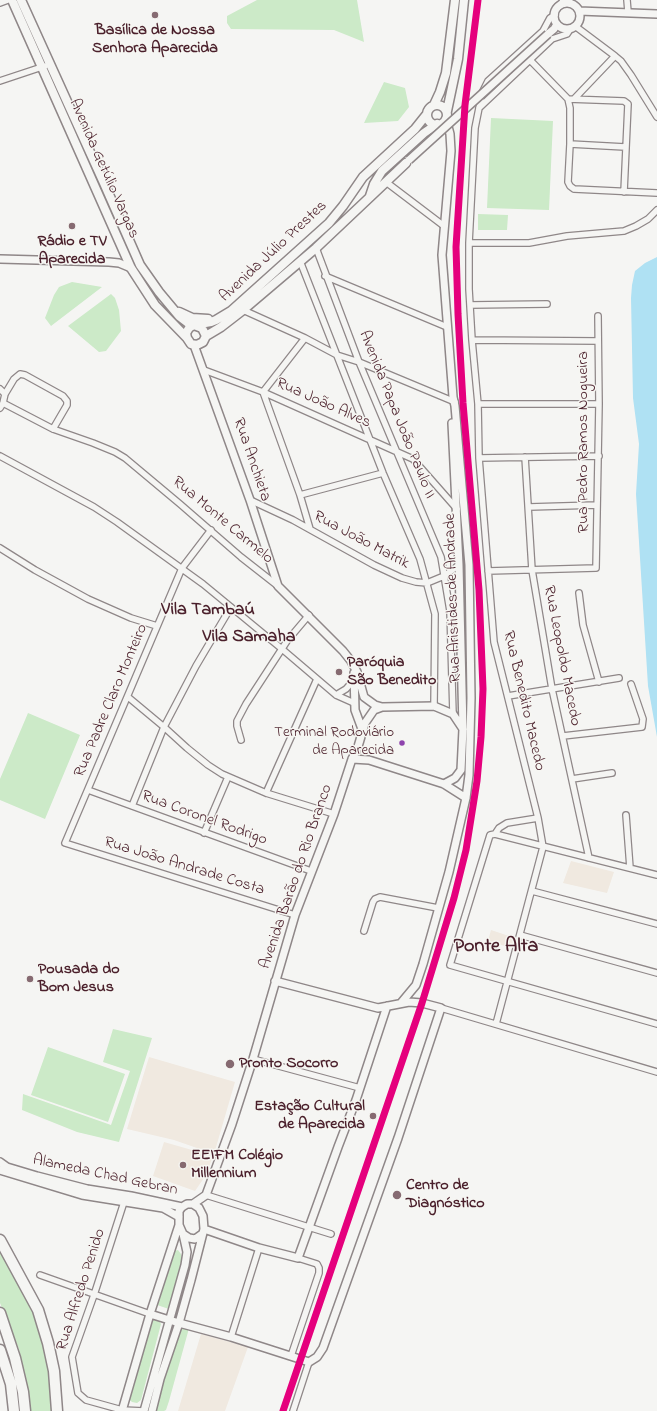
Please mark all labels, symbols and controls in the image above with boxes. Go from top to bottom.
marker: Basílica de Nossa Senhora Aparecida [150,10,160,20]
place label: Basílica de Nossa Senhora Aparecida [92,21,218,59]
street label: Avenida Getúlio Vargas [64,96,142,242]
street label: Avenida Júlio Prestes [216,197,332,307]
marker: Rádio e TV Aparecida [67,221,77,231]
place label: Rádio e TV Aparecida [38,232,106,270]
street label: Avenida Papa João Paulo II [353,328,439,502]
street label: Rua Pedro Ramos Nogueira [574,351,594,533]
street label: Rua João Alves [273,375,373,433]
street label: Rua Anchieta [228,416,274,504]
street label: Rua Monte Carmelo [168,473,276,569]
street label: Rua João Matrik [310,508,412,574]
street label: Rua Aristides de Andrade [441,513,467,683]
street label: Rua Leopoldo Macedo [538,584,584,728]
district label: Vila Tambaú [161,600,255,622]
street label: Rua Padre Claro Monteiro [71,621,153,781]
district label: Vila Samaha [202,627,296,649]
street label: Rua Benedito Macedo [498,629,548,773]
place label: Paróquia São Benedito [347,653,436,691]
marker: Paróquia São Benedito [334,667,344,677]
place label: Terminal Rodoviário de Aparecida [274,725,394,760]
marker: Terminal Rodoviário de Aparecida [397,738,407,748]
street label: Avenida Barão do Rio Branco [256,782,338,972]
street label: Rua Coronel Rodrigo [139,787,269,851]
street label: Rua João Andrade Costa [101,833,267,901]
district label: Ponte Alta [454,936,538,960]
place label: Pousada do Bom Jesus [38,960,119,998]
marker: Pousada do Bom Jesus [25,974,35,984]
place label: Pronto Socorro [239,1054,338,1074]
marker: Pronto Socorro [224,1058,236,1070]
place label: Estação Cultural de Aparecida [254,1097,365,1135]
marker: Estação Cultural de Aparecida [368,1111,378,1121]
place label: EEIFM Colégio Millennium [191,1146,283,1184]
street label: Alameda Chad Gebran [31,1151,179,1201]
marker: EEIFM Colégio Millennium [178,1160,188,1170]
place label: Centro de Diagnóstico [406,1176,484,1214]
marker: Centro de Diagnóstico [391,1189,403,1201]
street label: Rua Alfredo Penido [53,1227,111,1353]

